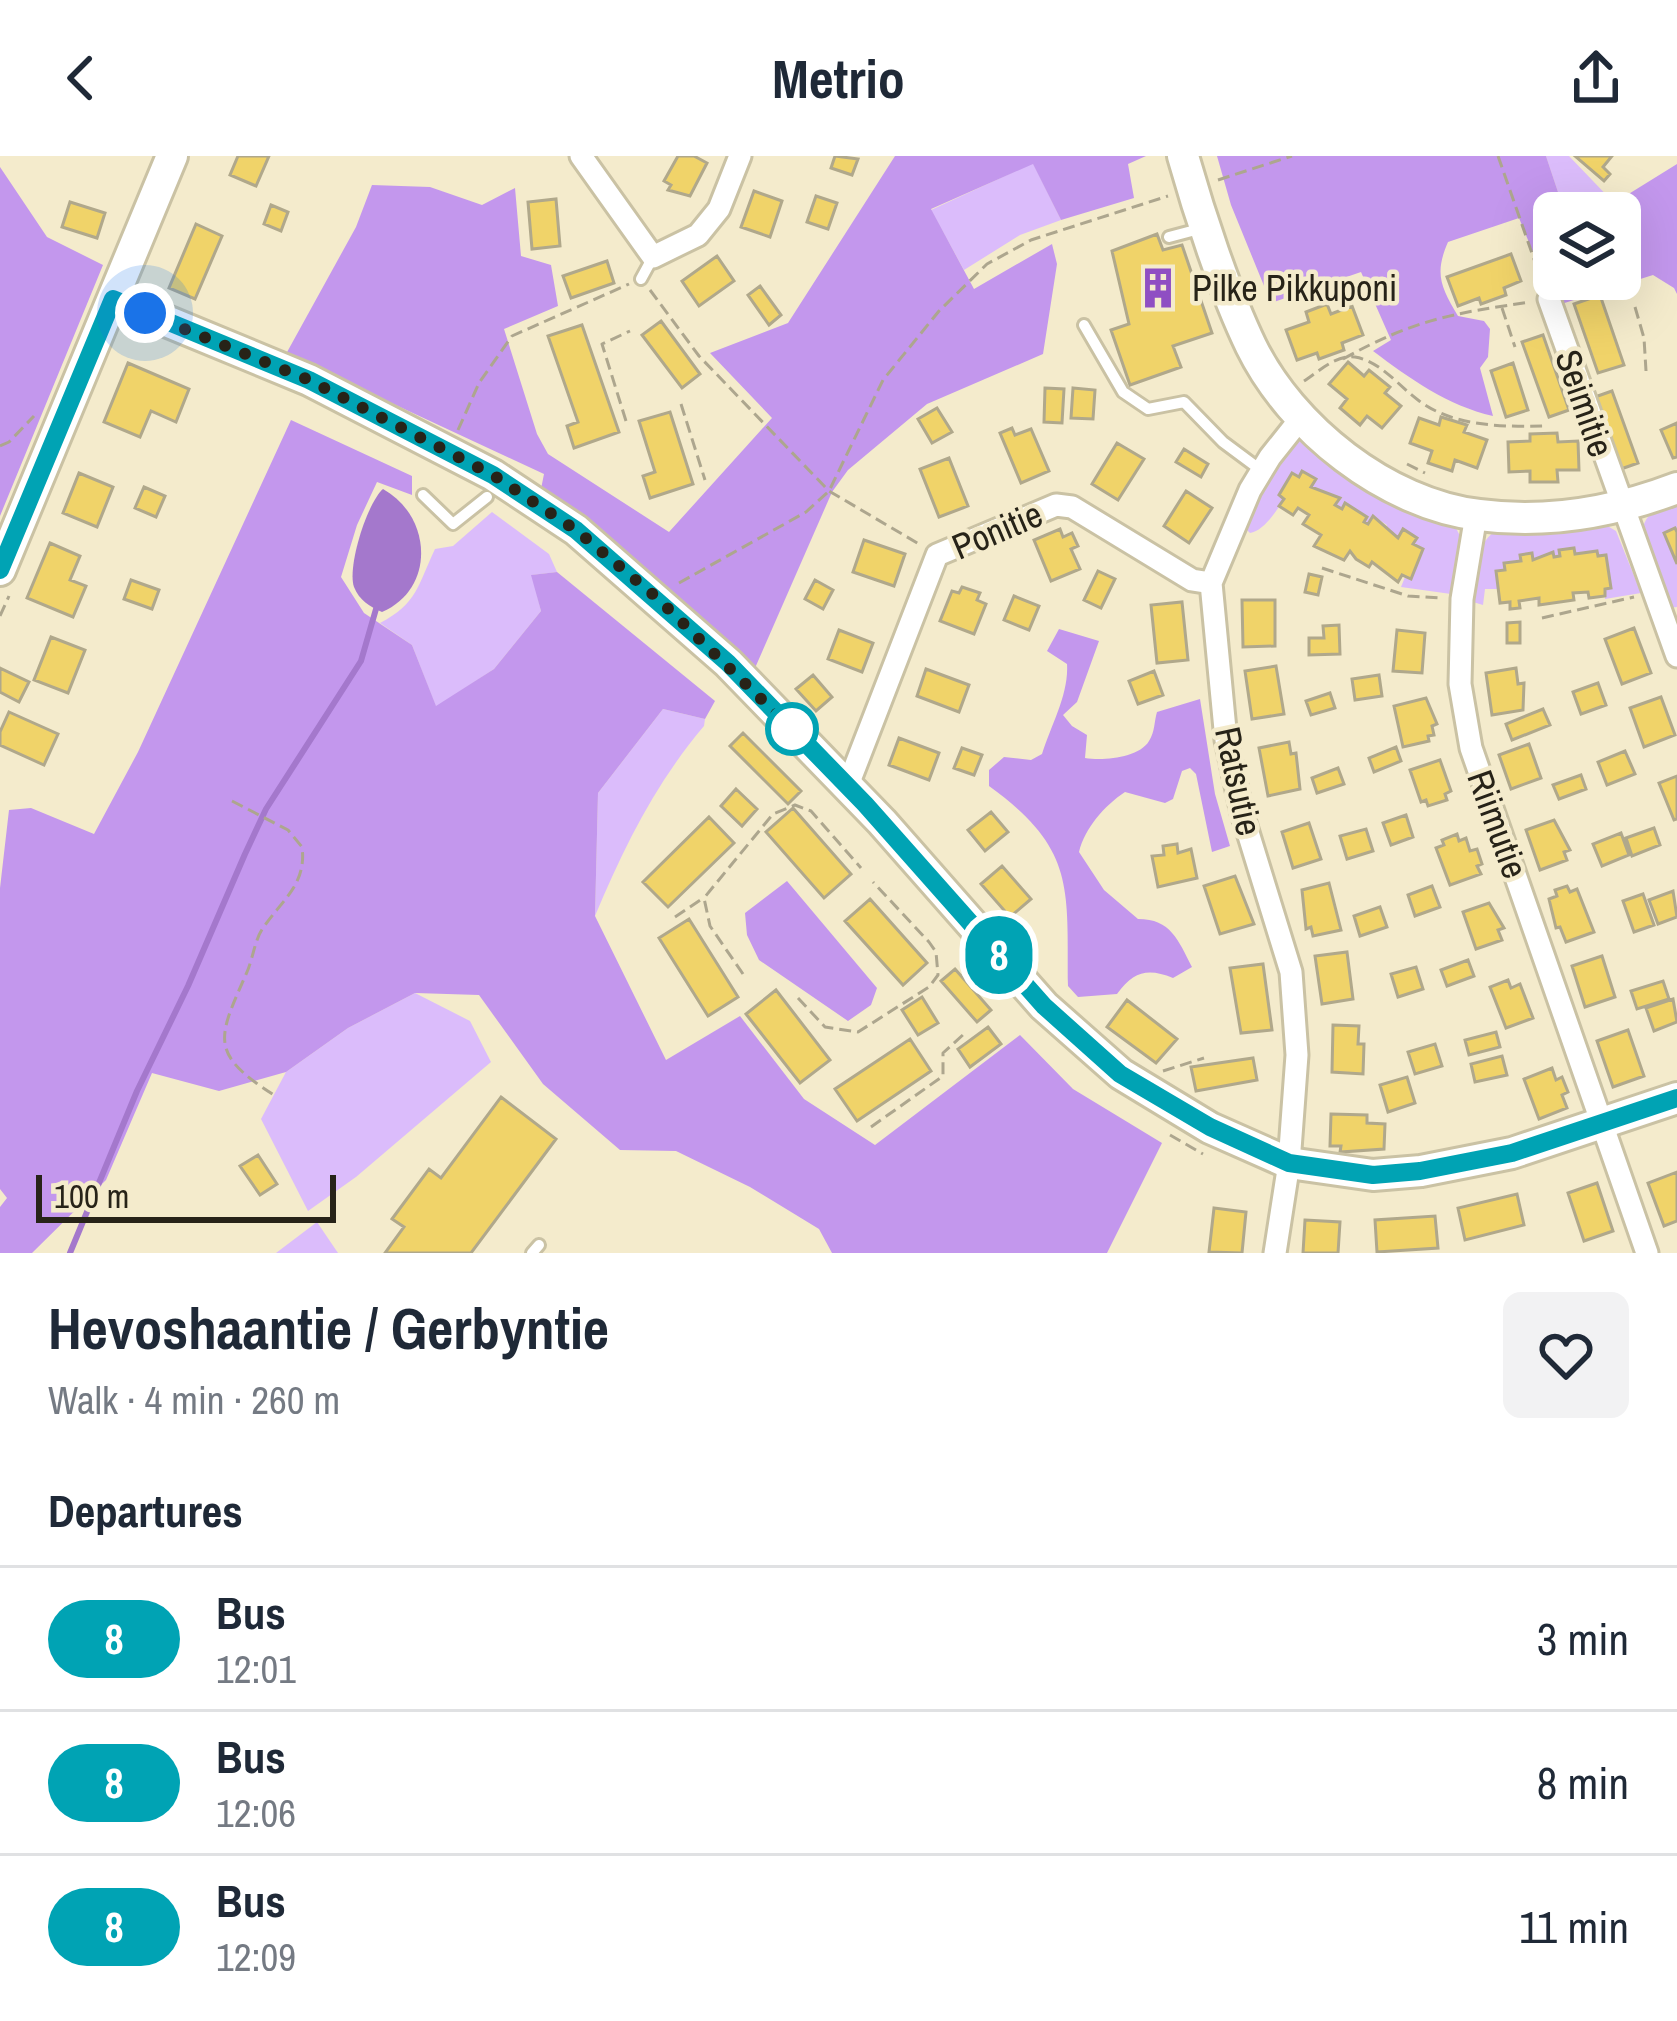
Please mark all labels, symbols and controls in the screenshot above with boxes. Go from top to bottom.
text: Metrio [772,42,905,115]
icon: back [48,45,114,111]
icon: share [1563,45,1629,111]
map controls [1533,192,1641,300]
button: layers [1533,192,1641,300]
place label: Pilke Pikkuponi [1192,264,1397,312]
building icon: Pilke Pikkuponi [1135,265,1181,311]
your location [115,283,175,343]
street label: Seimitie [1544,343,1626,463]
street label: Ponitie [945,490,1049,570]
unlabelled marker [767,704,817,754]
street label: Ratsutie [1204,722,1274,840]
street label: Riimutie [1456,763,1540,885]
line badge: 8 [960,916,1038,994]
text: 8 [989,927,1009,983]
scale bar [36,1169,336,1222]
text: 100 m [54,1174,129,1218]
text: Hevoshaantie / Gerbyntie [48,1290,609,1367]
button: heart [1503,1292,1629,1418]
text: Walk · 4 min · 260 m [48,1374,340,1426]
text: Departures [48,1480,243,1541]
text: Bus [216,1582,286,1643]
text: 3 min [1537,1608,1629,1669]
text: 8 [104,1611,124,1667]
text: 12:01 [216,1643,296,1695]
text: Bus [216,1726,286,1787]
text: 8 min [1537,1752,1629,1813]
text: 8 [104,1755,124,1811]
text: 12:06 [216,1787,296,1839]
text: Bus [216,1870,286,1931]
text: 11 min [1519,1896,1629,1957]
text: 8 [104,1899,124,1955]
text: 12:09 [216,1931,296,1983]

